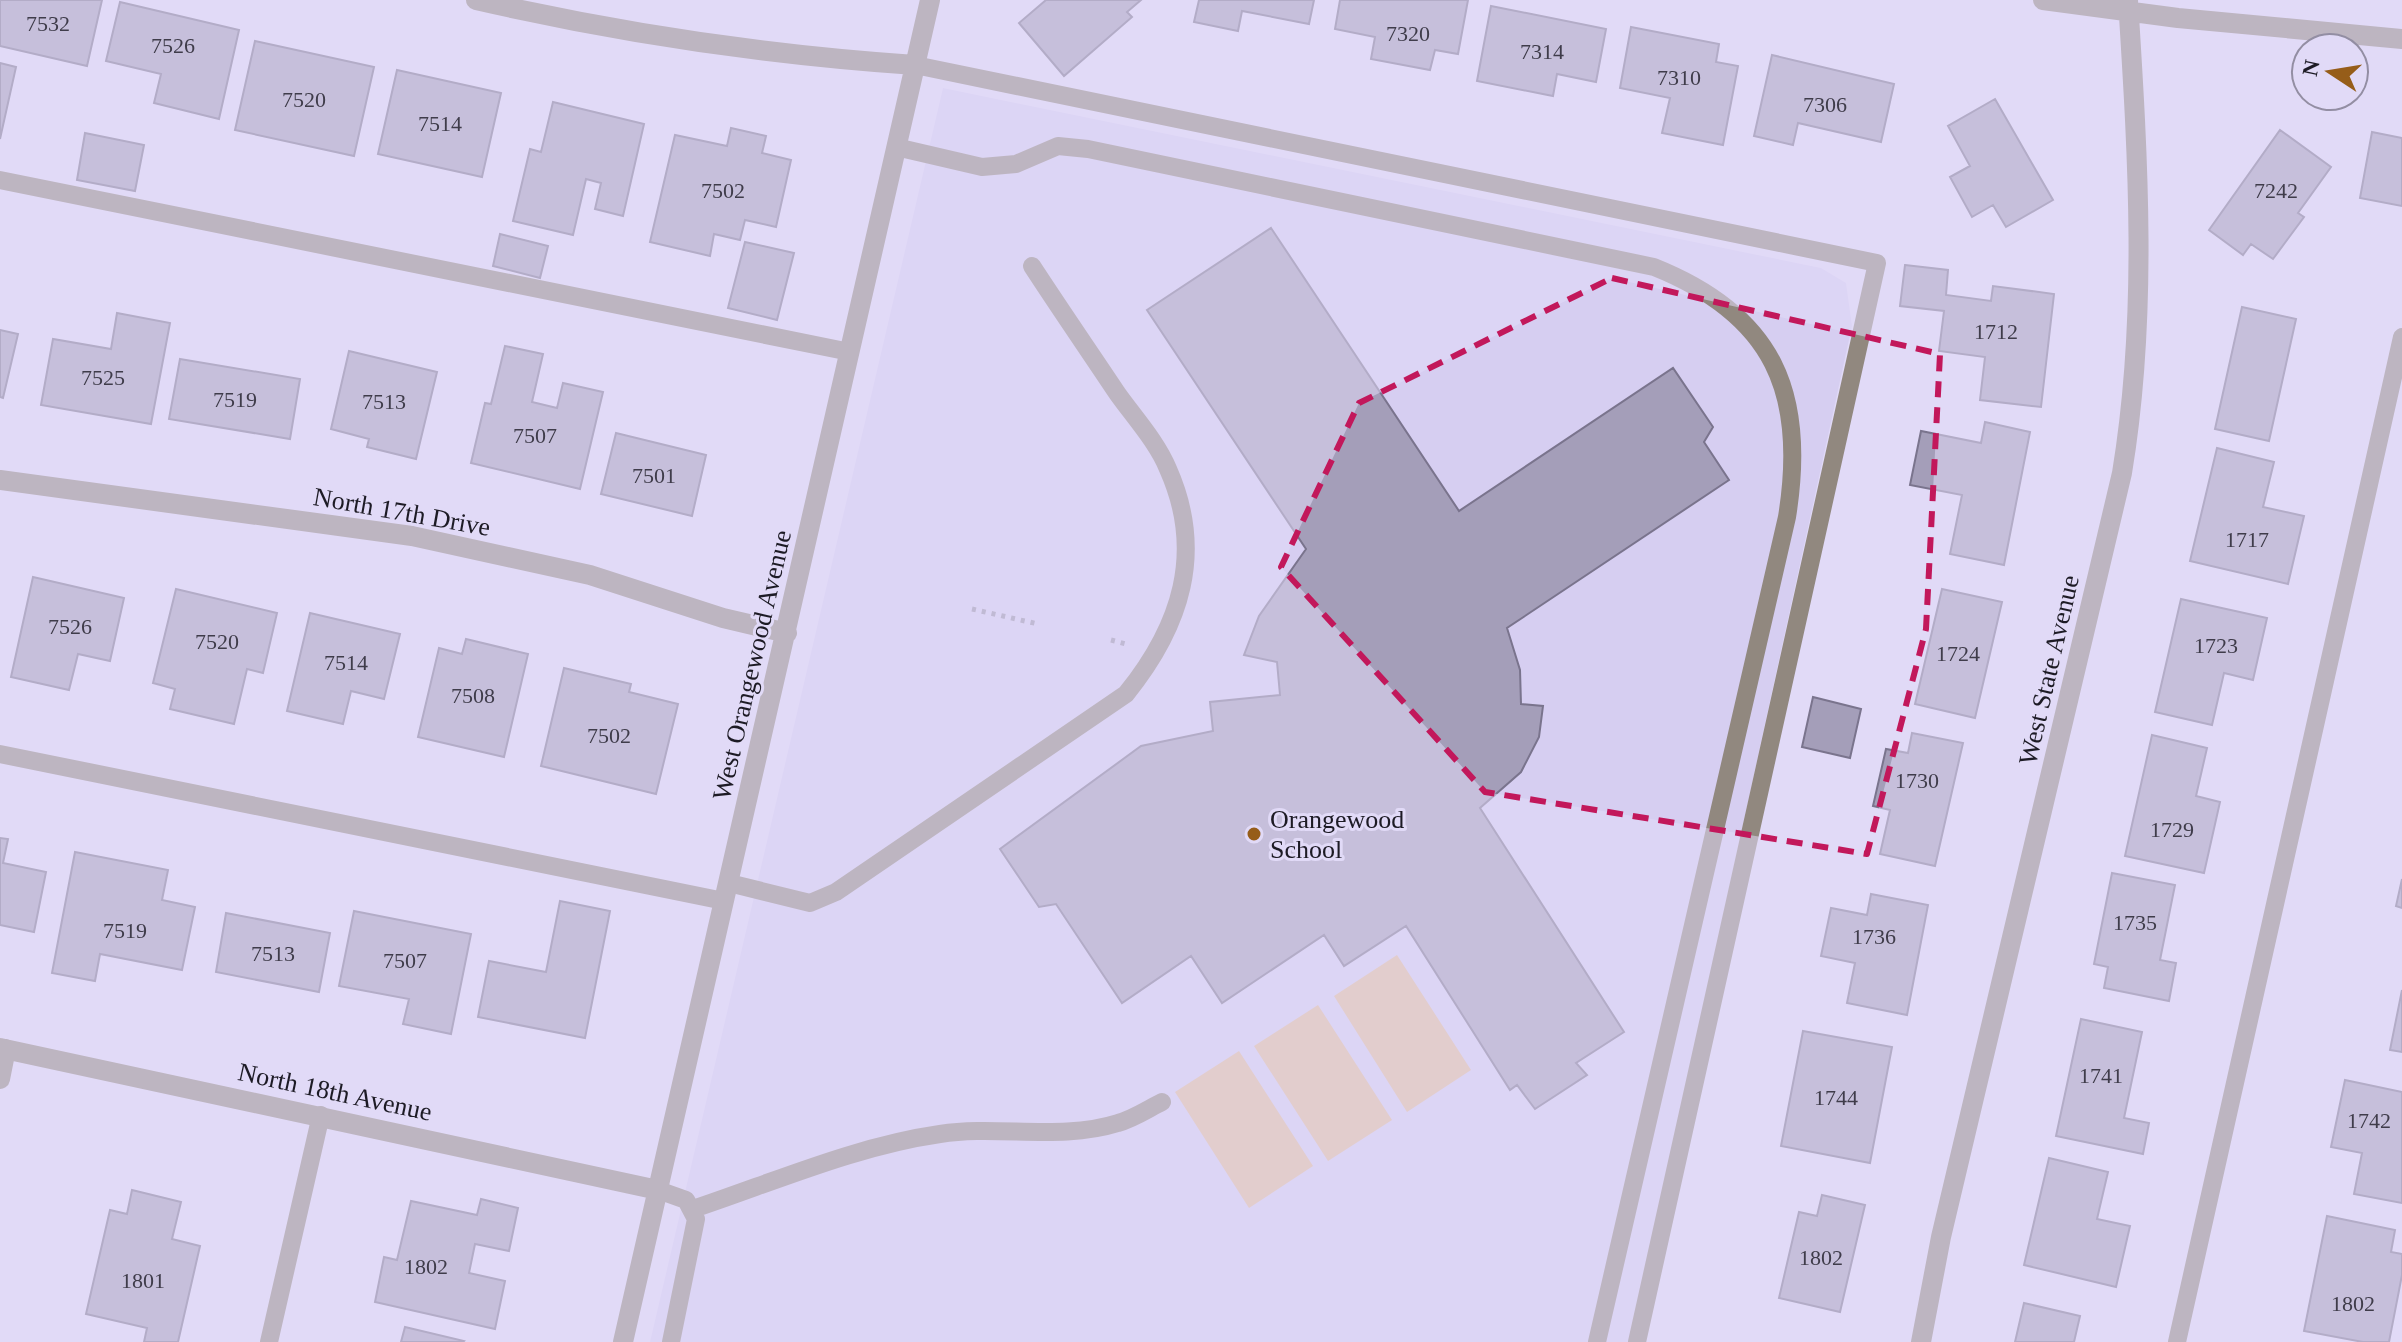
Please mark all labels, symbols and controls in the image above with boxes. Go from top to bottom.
house number: 7532 [26,11,70,36]
house number: 7320 [1386,21,1430,46]
north arrow [2290,32,2370,112]
house number: 7526 [151,33,195,58]
house number: 7314 [1520,39,1564,64]
text: N [2297,57,2325,78]
house number: 7310 [1657,65,1701,90]
house number: 7520 [282,87,326,112]
house number: 7306 [1803,92,1847,117]
house number: 7514 [418,111,462,136]
house number: 7502 [701,178,745,203]
house number: 7242 [2254,178,2298,203]
house number: 1712 [1974,319,2018,344]
house number: 7525 [81,365,125,390]
house number: 7519 [213,387,257,412]
house number: 7513 [362,389,406,414]
house number: 7507 [513,423,557,448]
house number: 7501 [632,463,676,488]
street label: North 17th Drive [311,482,493,542]
street label: West Orangewood Avenue [707,527,797,803]
house number: 1717 [2225,527,2269,552]
street label: West State Avenue [2013,572,2085,768]
house number: 7526 [48,614,92,639]
house number: 7520 [195,629,239,654]
house number: 1723 [2194,633,2238,658]
house number: 1724 [1936,641,1980,666]
house number: 7514 [324,650,368,675]
house number: 7508 [451,683,495,708]
house number: 7502 [587,723,631,748]
house number: 1730 [1895,768,1939,793]
place label: Orangewood School [1270,805,1404,864]
house number: 1729 [2150,817,2194,842]
marker: Orangewood School [1245,825,1263,843]
house number: 1735 [2113,910,2157,935]
house number: 7519 [103,918,147,943]
house number: 1736 [1852,924,1896,949]
house number: 7513 [251,941,295,966]
house number: 7507 [383,948,427,973]
street label: North 18th Avenue [235,1057,435,1127]
house number: 1741 [2079,1063,2123,1088]
house number: 1744 [1814,1085,1858,1110]
house number: 1742 [2347,1108,2391,1133]
house number: 1802 [1799,1245,1843,1270]
house number: 1802 [404,1254,448,1279]
house number: 1801 [121,1268,165,1293]
house number: 1802 [2331,1291,2375,1316]

